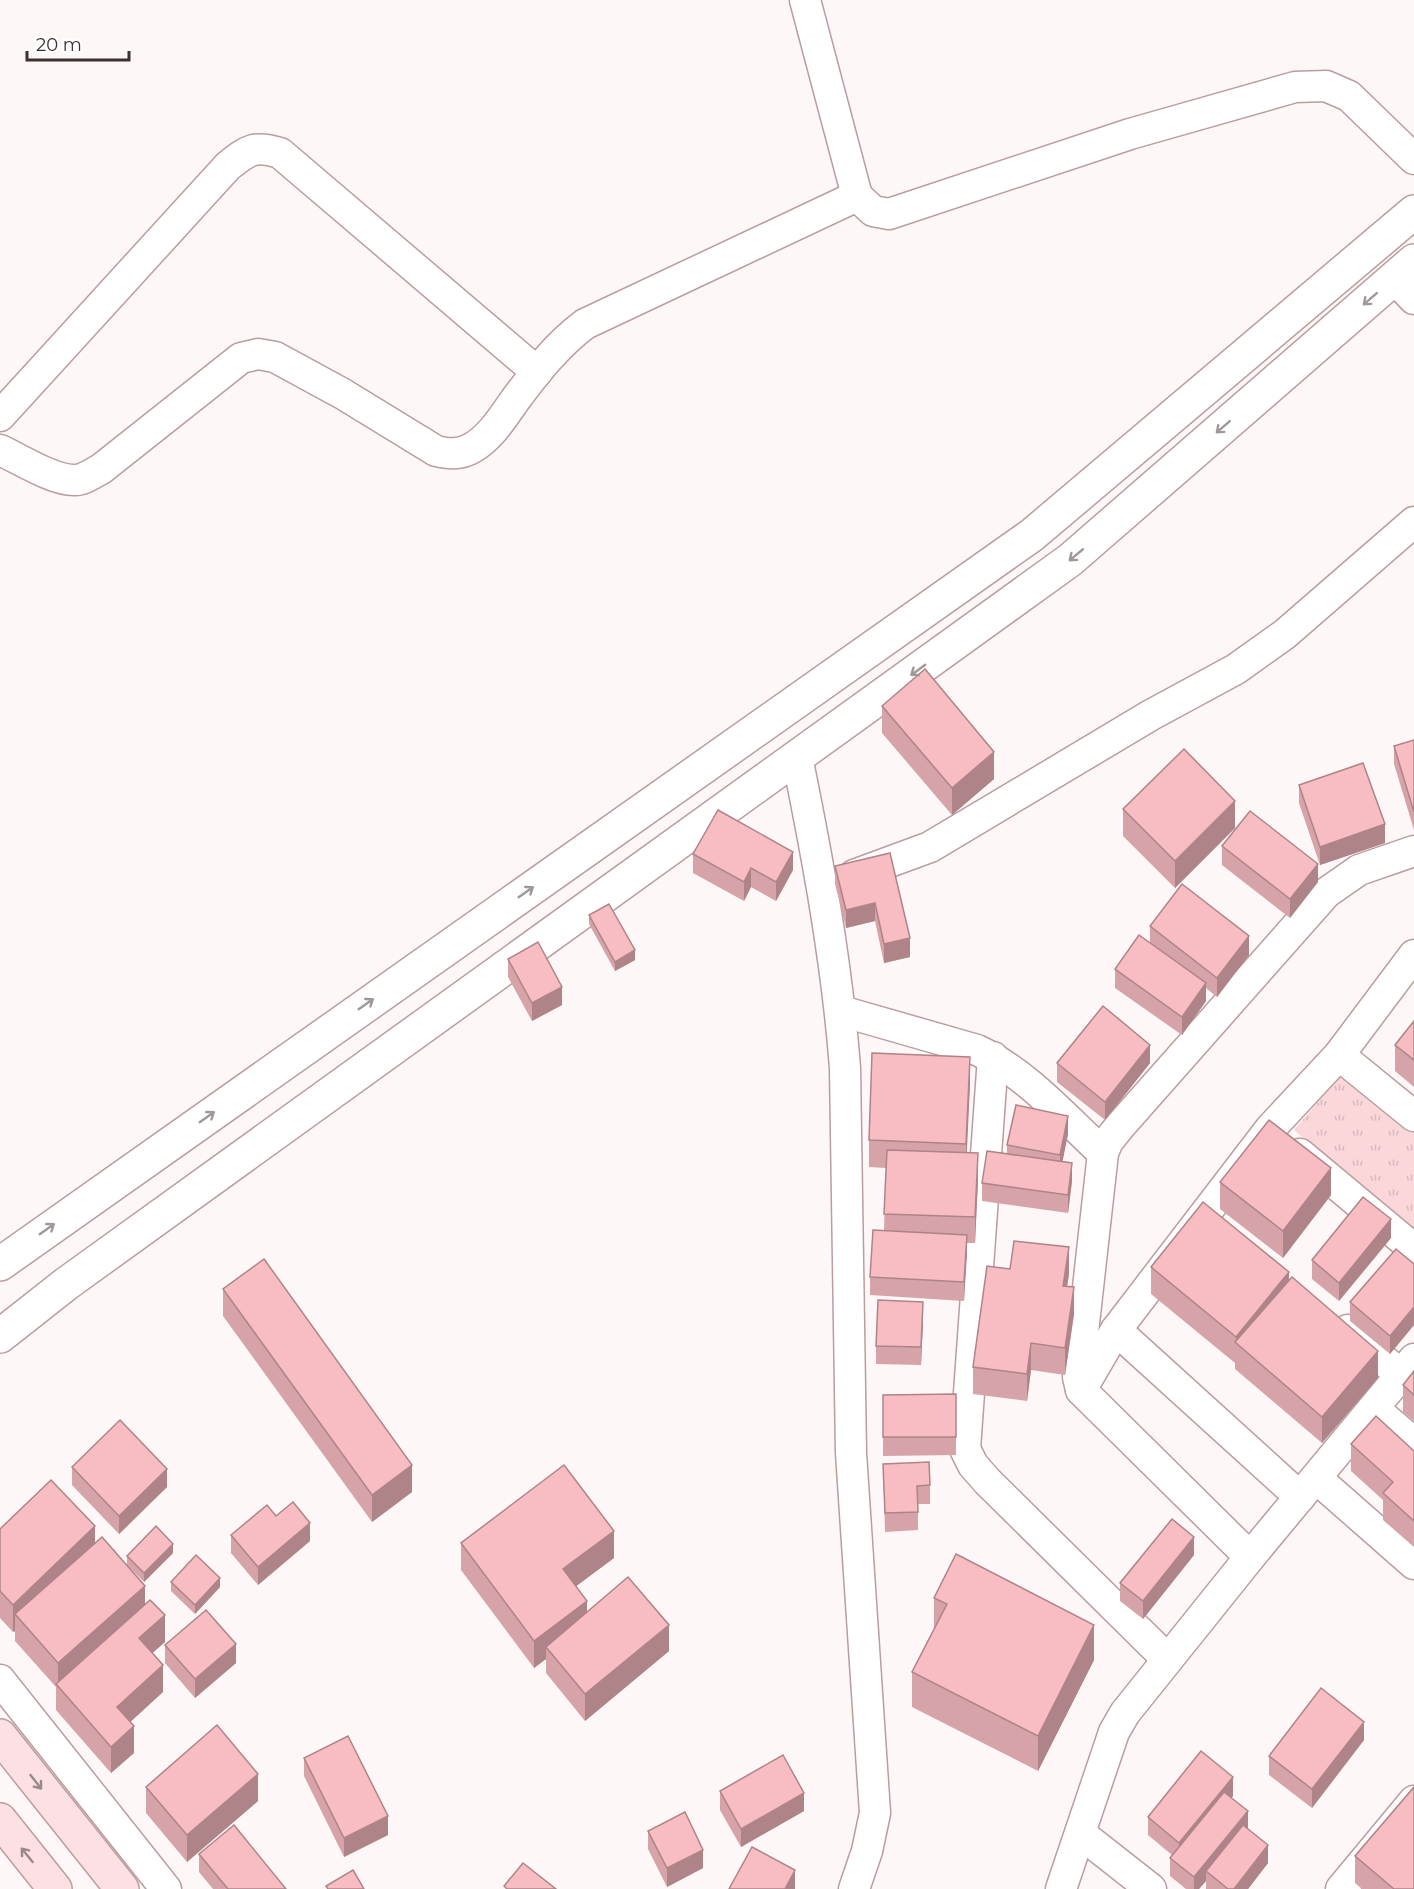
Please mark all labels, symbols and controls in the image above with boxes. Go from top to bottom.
scale bar [27,24,129,62]
text: 20 m [36,34,82,56]
one-way arrow [1363,292,1378,306]
one-way arrow [1216,420,1231,434]
one-way arrow [1069,548,1084,562]
one-way arrow [911,664,927,676]
one-way arrow [517,886,533,898]
one-way arrow [358,998,374,1011]
one-way arrow [198,1111,214,1123]
one-way arrow [39,1223,55,1235]
one-way arrow [30,1773,43,1789]
one-way arrow [21,1847,34,1863]

